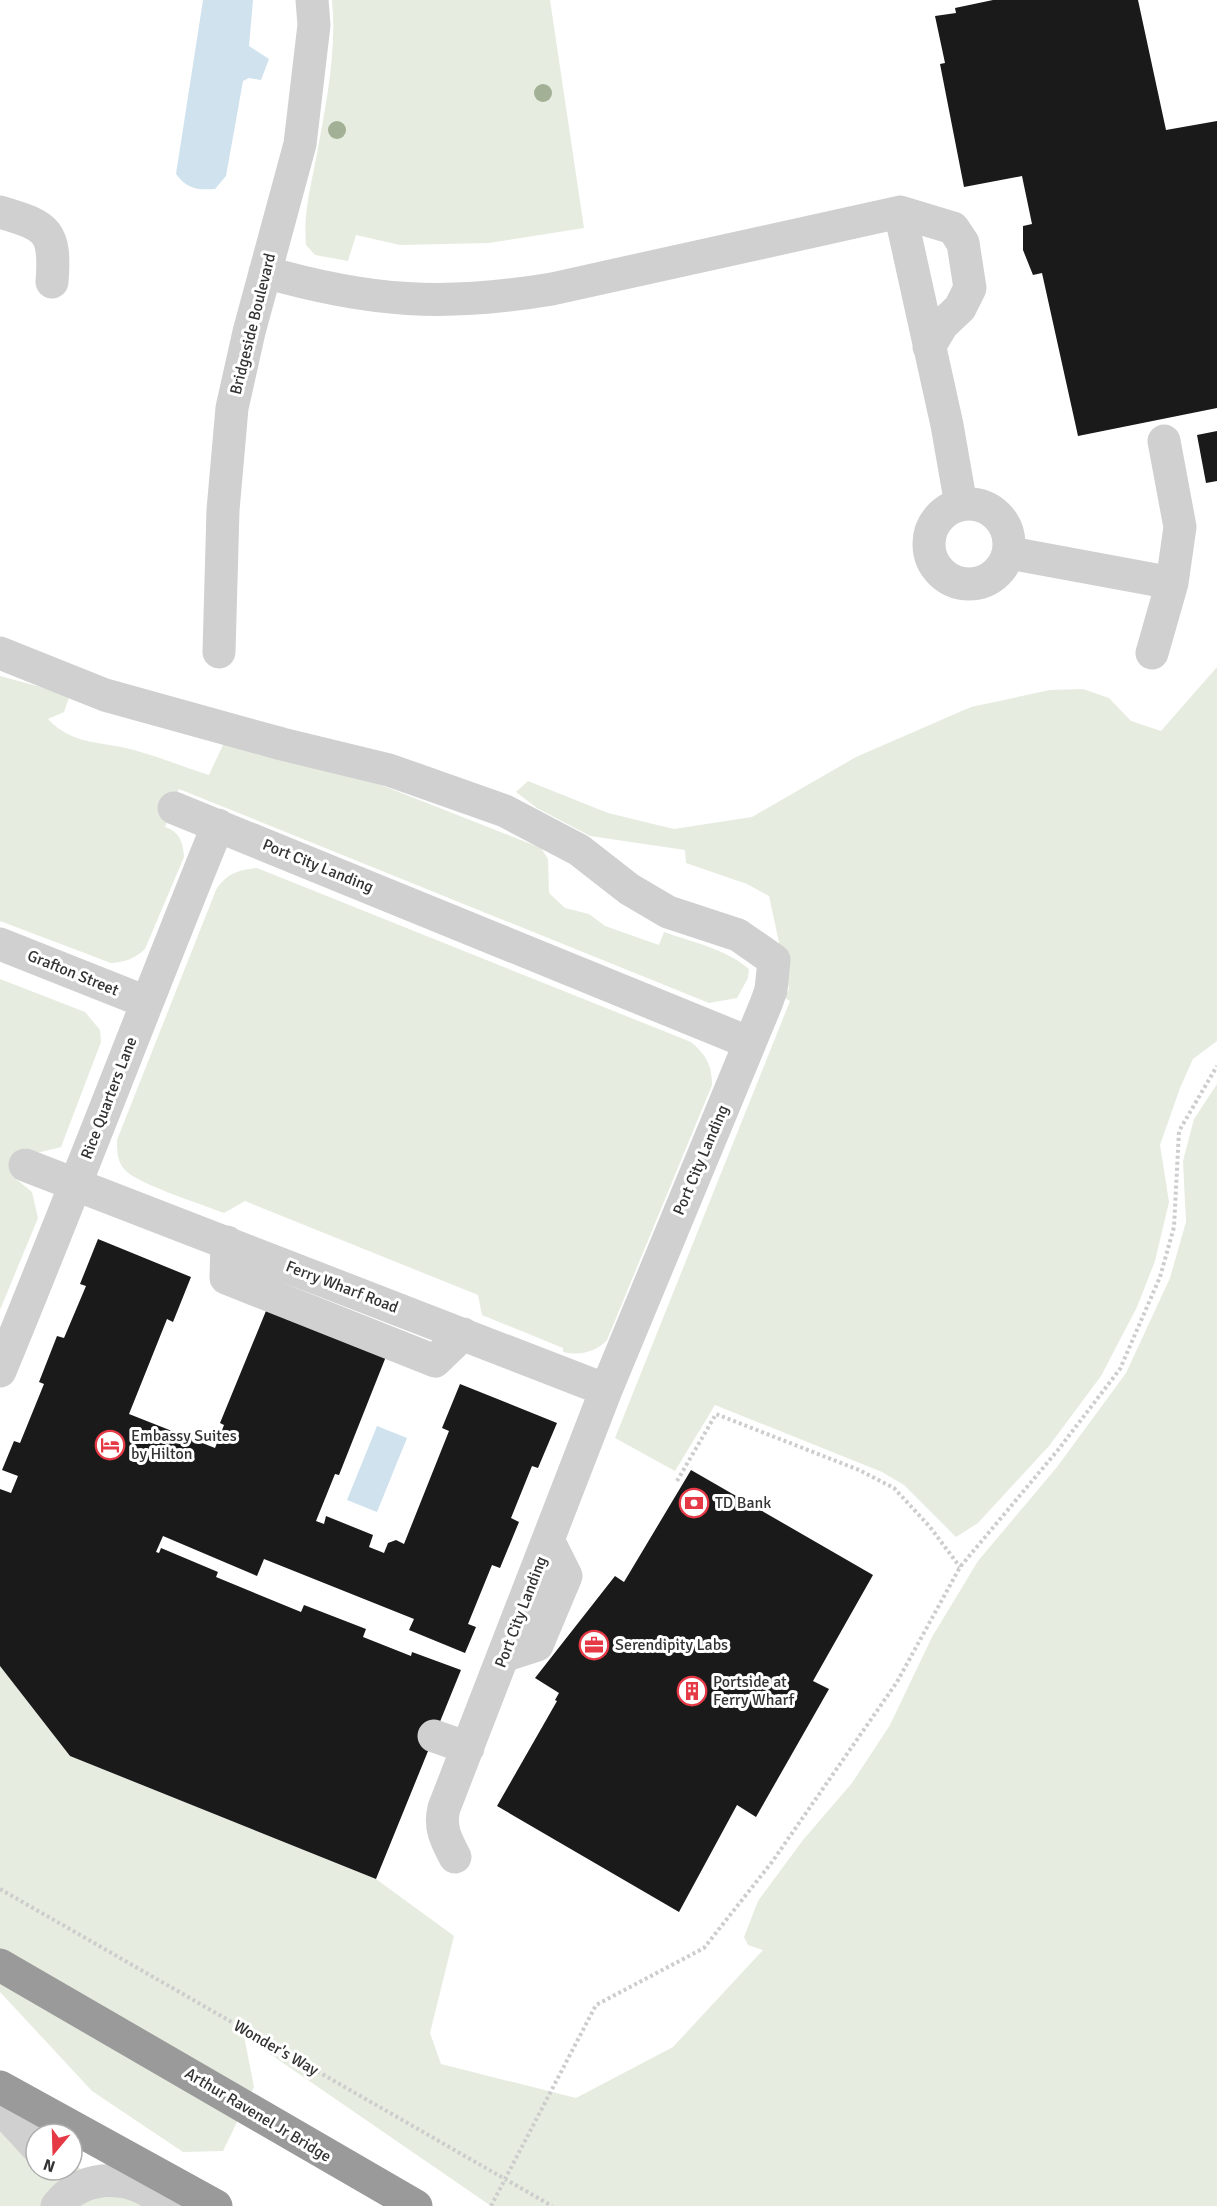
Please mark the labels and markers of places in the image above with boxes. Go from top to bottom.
place label: Embassy Suites by Hilton [131,1426,237,1464]
hotel icon: Embassy Suites by Hilton [94,1429,126,1461]
bank icon: TD Bank [678,1487,710,1519]
place label: TD Bank [715,1493,771,1513]
office icon: Serendipity Labs [578,1629,610,1661]
place label: Serendipity Labs [615,1635,728,1655]
place label: Portside at Ferry Wharf [713,1672,795,1710]
building icon: Portside at Ferry Wharf [676,1675,708,1707]

